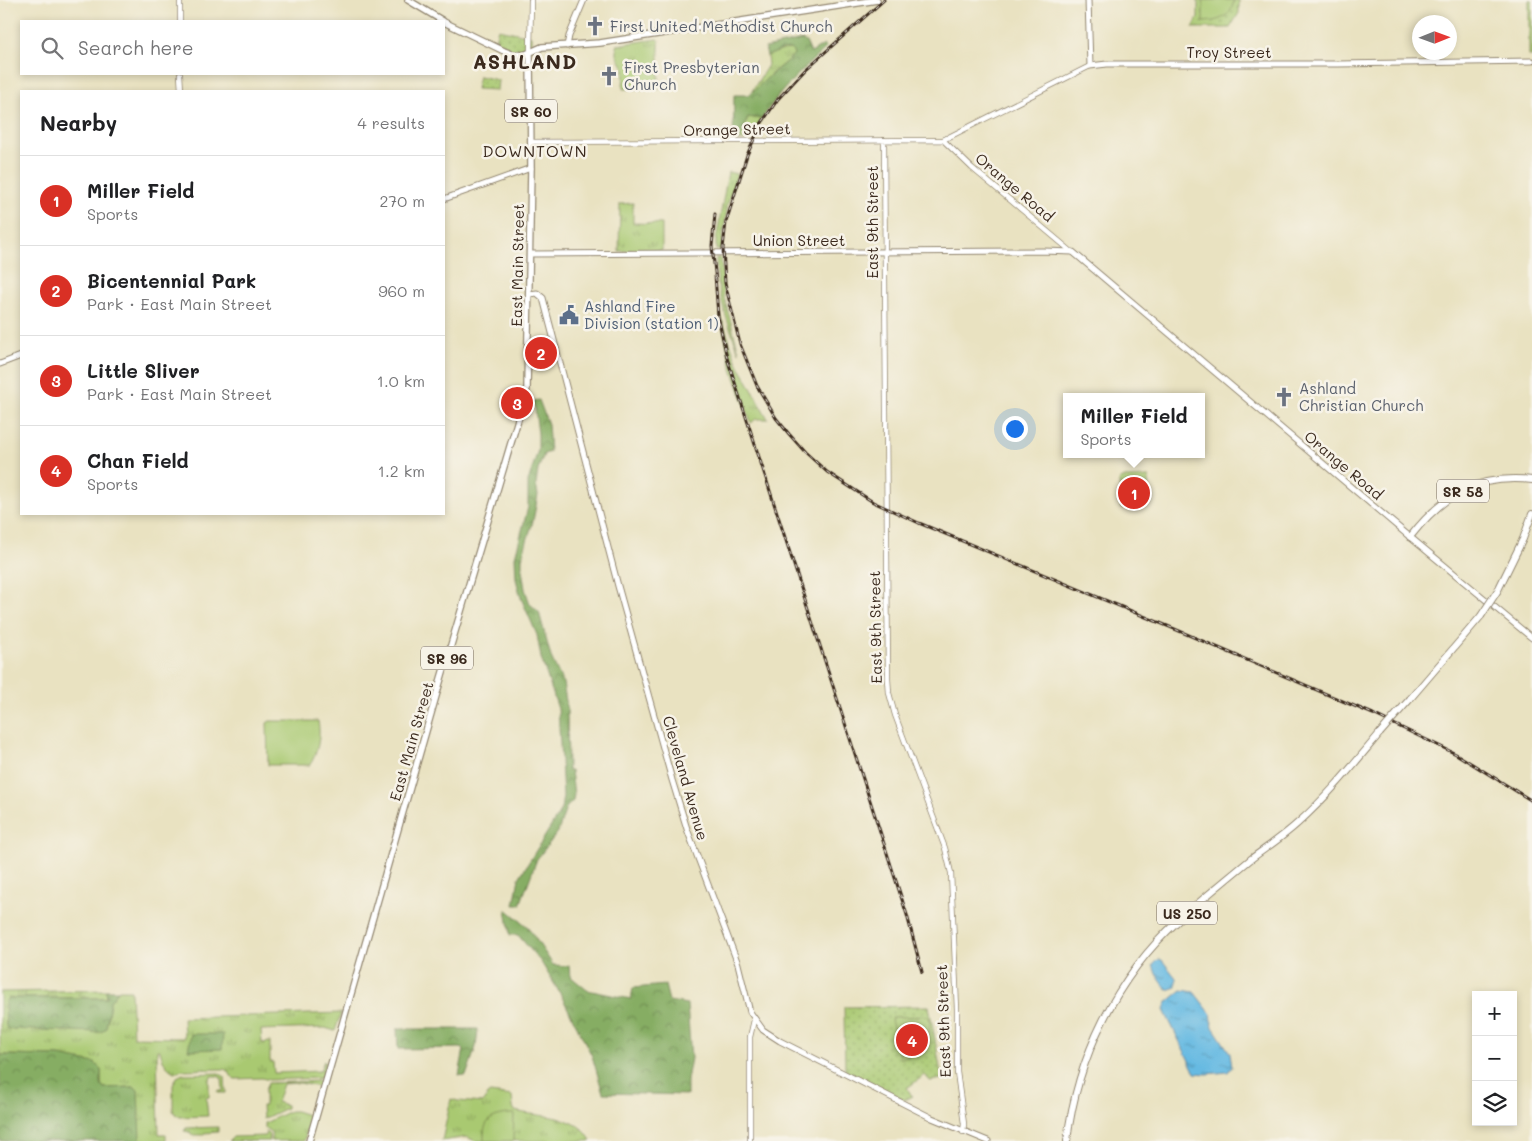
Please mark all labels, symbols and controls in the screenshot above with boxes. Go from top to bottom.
church icon: First United Methodist Church [584,15,606,37]
north arrow [1412,15,1457,60]
place label: First United Methodist Church [610,16,832,36]
search box [20,20,445,75]
icon: search [38,34,66,62]
text: Search here [78,35,194,60]
street label: Troy Street [1186,42,1272,62]
district label: ASHLAND [473,48,577,74]
place label: First Presbyterian Church [624,57,760,94]
church icon: First Presbyterian Church [598,65,620,87]
road number: SR 60 [505,100,557,122]
text: Nearby [40,109,117,136]
text: 4 results [357,112,425,133]
street label: Orange Street [683,118,791,140]
district label: DOWNTOWN [483,140,587,161]
street label: Orange Road [971,148,1059,226]
street label: East 9th Street [862,165,882,279]
text: Miller Field [87,178,194,203]
text: 1 [52,190,60,211]
text: 270 m [379,190,425,211]
text: Sports [87,203,138,224]
street label: East Main Street [506,203,528,327]
street label: Union Street [753,230,845,250]
text: Bicentennial Park [87,268,256,293]
text: 2 [52,280,60,301]
text: 960 m [378,280,425,301]
text: Park · East Main Street [87,293,272,314]
place label: Ashland Fire Division (station 1) [584,296,719,333]
public building icon: Ashland Fire Division (station 1) [558,304,580,326]
pin: 2 [525,334,557,372]
text: Little Sliver [87,358,200,383]
text: 3 [51,370,61,391]
text: 1.0 km [377,370,425,391]
place label: Ashland Christian Church [1299,378,1423,415]
text: Park · East Main Street [87,383,272,404]
pin: 3 [501,384,533,422]
church icon: Ashland Christian Church [1273,386,1295,408]
popup [1063,393,1205,458]
text: Miller Field [1080,403,1188,428]
your location [1002,416,1028,442]
street label: Orange Road [1300,426,1388,504]
text: Sports [1080,428,1132,449]
text: Chan Field [87,448,189,473]
text: 4 [51,460,61,481]
text: 1.2 km [378,460,425,481]
text: Sports [87,473,138,494]
pin: 1 [1118,474,1150,512]
road number: SR 58 [1437,480,1489,502]
street label: East 9th Street [864,570,886,684]
road number: SR 96 [421,646,473,670]
street label: East Main Street [384,679,438,803]
street label: Cleveland Avenue [659,713,713,843]
road number: US 250 [1157,901,1217,924]
street label: East 9th Street [931,964,955,1078]
map controls [1472,991,1517,1126]
button: + [1472,991,1517,1036]
pin: 4 [896,1021,928,1059]
button: − [1472,1036,1517,1081]
button: layers [1472,1081,1517,1126]

